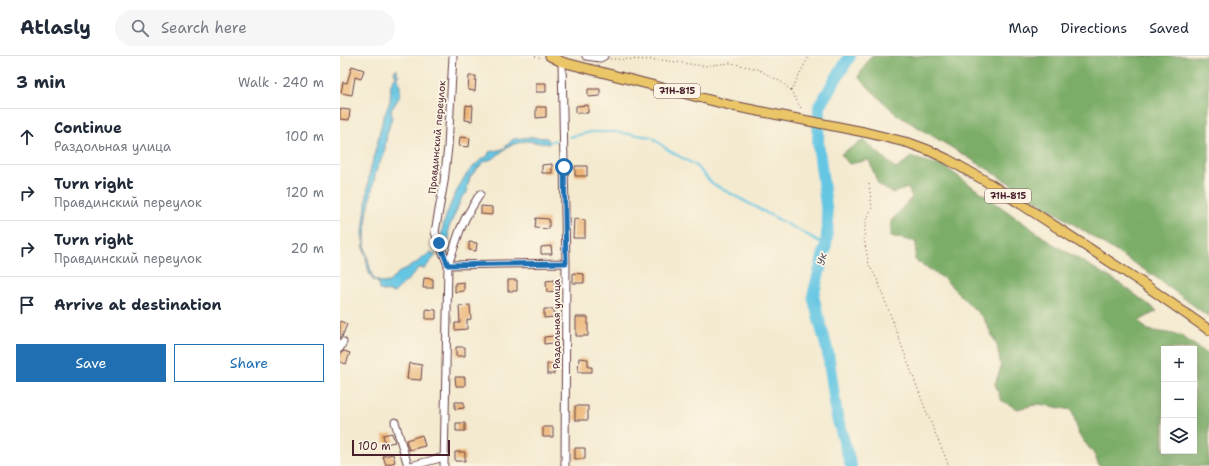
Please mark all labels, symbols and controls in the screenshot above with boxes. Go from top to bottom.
search box [115,10,395,46]
text: Atlasly [20,15,91,40]
icon: search [129,17,151,39]
text: Search here [161,18,247,38]
text: Map [1009,19,1039,37]
text: Directions [1061,19,1127,37]
text: Saved [1149,19,1189,37]
text: 3 min [16,71,66,93]
text: Walk · 240 m [238,74,324,91]
street label: Правдинский переулок [426,79,448,194]
road number: 71Н-815 [654,84,700,98]
text: Continue [54,118,122,138]
icon: ahead [16,126,38,148]
text: 100 m [285,128,324,145]
text: Раздольная улица [54,138,171,155]
route start [555,158,573,176]
text: Turn right [54,174,134,194]
icon: right [16,182,38,204]
text: 120 m [286,184,324,201]
road number: 71Н-815 [985,189,1031,203]
text: Правдинский переулок [54,194,202,211]
text: Turn right [54,230,134,250]
route end [430,234,448,252]
icon: right [16,238,38,260]
text: 20 m [291,240,324,257]
text: Правдинский переулок [54,250,202,267]
water label: Ук [813,251,831,267]
street label: Раздольная улица [550,278,563,369]
icon: arrive [16,294,38,316]
text: Arrive at destination [54,295,222,315]
button: Save [16,344,166,382]
button: Share [174,344,324,382]
map controls [1161,346,1197,454]
button: + [1161,346,1197,382]
button: − [1161,382,1197,418]
button: layers [1161,418,1197,454]
scale bar [352,438,450,457]
text: 100 m [358,439,391,454]

